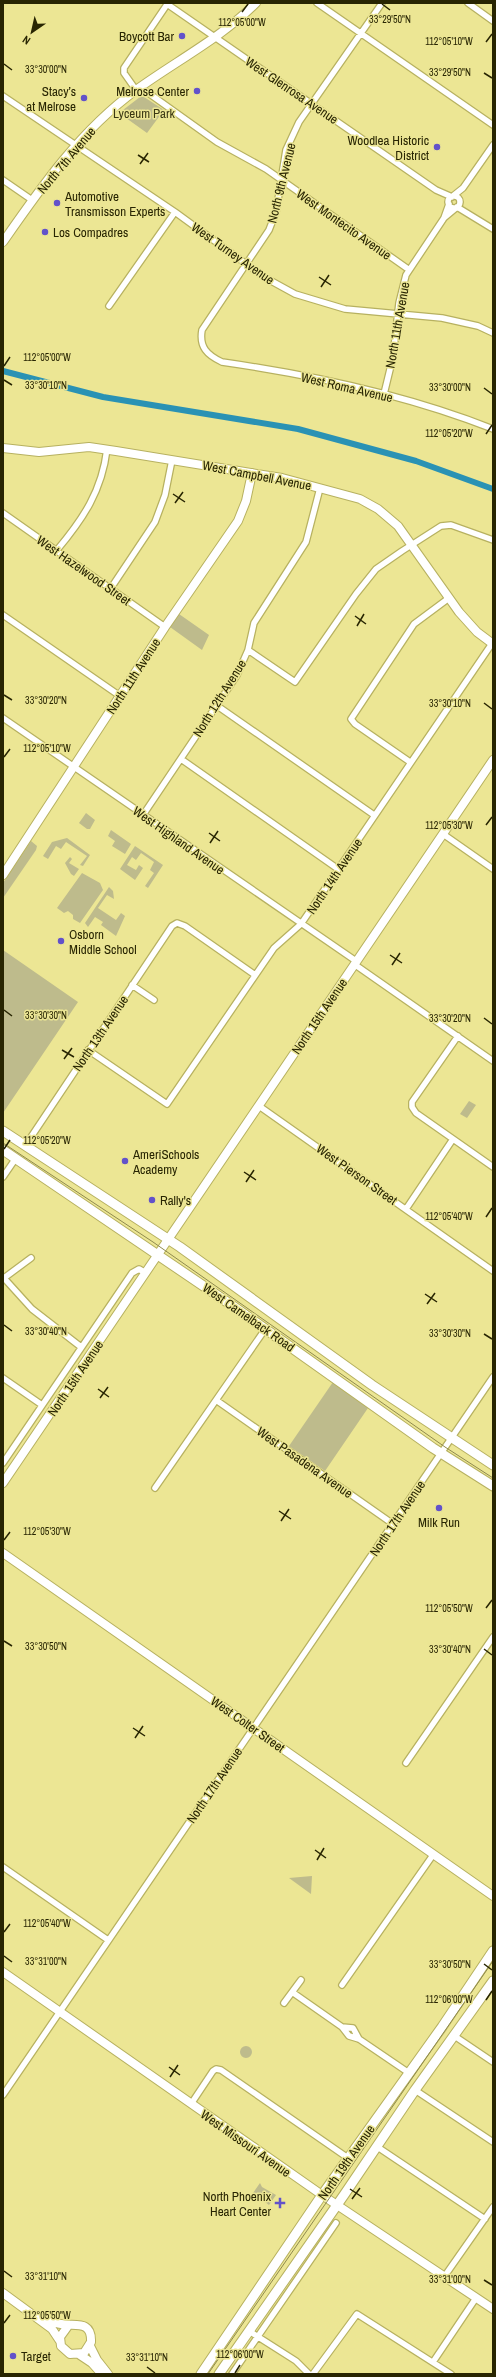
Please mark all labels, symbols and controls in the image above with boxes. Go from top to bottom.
north arrow [12,12,52,52]
text: 33°29'50"N [369,13,411,26]
text: 112°05'00"W [218,16,266,29]
place label: Boycott Bar [119,28,174,45]
marker: Boycott Bar [177,31,187,41]
text: N [20,33,33,48]
text: 112°05'10"W [425,35,473,48]
street label: West Glenrosa Avenue [242,53,342,128]
text: 33°30'00"N [25,63,67,76]
text: 33°29'50"N [429,66,471,79]
place label: Stacy’s at Melrose [26,83,76,115]
place label: Melrose Center [116,83,189,100]
marker: Melrose Center [192,86,202,96]
marker: Stacy’s at Melrose [79,93,89,103]
park label: Lyceum Park [113,105,176,122]
street label: North 7th Avenue [33,123,99,197]
place label: Woodlea Historic District [347,132,429,164]
street label: North 9th Avenue [263,141,300,225]
marker: Woodlea Historic District [432,142,442,152]
street label: West Montecito Avenue [293,185,395,264]
place label: Automotive Transmisson Experts [64,188,165,220]
marker: Automotive Transmisson Experts [52,198,62,208]
street label: West Turney Avenue [188,218,278,288]
place label: Los Compadres [53,224,128,241]
marker: Los Compadres [40,227,50,237]
street label: North 11th Avenue [382,281,413,370]
text: 112°05'00"W [23,351,71,364]
street label: West Roma Avenue [299,369,395,406]
text: 33°30'10"N [25,379,67,392]
text: 33°30'00"N [429,381,471,394]
text: 112°05'20"W [425,427,473,440]
street label: West Campbell Avenue [201,457,313,494]
street label: West Hazelwood Street [33,532,134,609]
street label: North 11th Avenue [103,635,164,718]
street label: North 12th Avenue [189,656,250,740]
text: 33°30'20"N [25,694,67,707]
text: 33°30'10"N [429,697,471,710]
text: 112°05'10"W [23,742,71,755]
street label: West Highland Avenue [130,802,228,878]
text: 112°05'30"W [425,819,473,832]
street label: North 14th Avenue [303,835,366,918]
place label: Osborn Middle School [69,926,137,958]
marker: Osborn Middle School [56,936,66,946]
street label: North 15th Avenue [288,975,351,1058]
street label: North 13th Avenue [69,992,132,1075]
text: 33°30'30"N [25,1009,67,1022]
text: 33°30'20"N [429,1012,471,1025]
text: 112°05'20"W [23,1134,71,1147]
street label: West Pierson Street [313,1140,401,1209]
place label: AmeriSchools Academy [132,1146,199,1178]
marker: AmeriSchools Academy [120,1156,130,1166]
place label: Rally's [160,1192,191,1209]
marker: Rally's [147,1195,157,1205]
text: 112°05'40"W [425,1210,473,1223]
street label: West Camelback Road [199,1279,298,1356]
text: 33°30'40"N [25,1325,67,1338]
text: 33°30'30"N [429,1327,471,1340]
street label: North 15th Avenue [44,1337,107,1420]
street label: West Pasadena Avenue [253,1423,356,1502]
street label: North 17th Avenue [366,1477,429,1560]
marker: Milk Run [434,1503,444,1513]
place label: Milk Run [418,1514,460,1531]
text: 112°05'30"W [23,1525,71,1538]
text: 112°05'50"W [425,1602,473,1615]
text: 33°30'50"N [25,1640,67,1653]
text: 33°30'40"N [429,1643,471,1656]
street label: West Colter Street [207,1693,288,1756]
street label: North 17th Avenue [183,1744,246,1827]
text: 112°05'40"W [23,1917,71,1930]
text: 33°31'00"N [25,1955,67,1968]
text: 33°30'50"N [429,1958,471,1971]
text: 112°06'00"W [425,1993,473,2006]
street label: West Missouri Avenue [197,2106,294,2181]
street label: North 19th Avenue [314,2121,379,2203]
place label: North Phoenix Heart Center [203,2188,272,2220]
marker: North Phoenix Heart Center [274,2197,286,2209]
text: 33°31'10"N [25,2270,67,2283]
text: 33°31'00"N [429,2273,471,2286]
text: 112°05'50"W [23,2309,71,2322]
place label: Target [21,2348,51,2365]
text: 112°06'00"W [216,2348,264,2361]
marker: Target [8,2351,18,2361]
text: 33°31'10"N [126,2351,168,2364]

